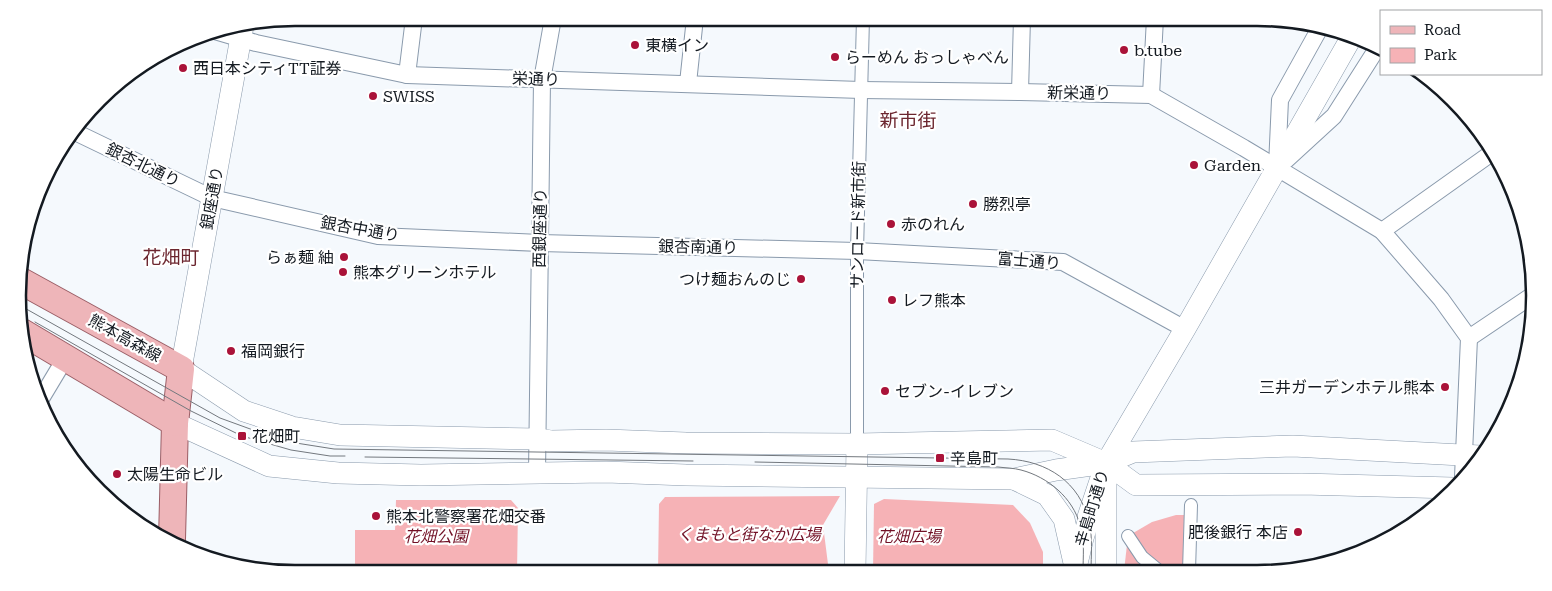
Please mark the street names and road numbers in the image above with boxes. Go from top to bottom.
street label: 栄通り [512,69,560,89]
street label: 新栄通り [1047,83,1111,103]
street label: 銀杏北通り [103,139,183,191]
street label: サンロード新市街 [847,161,869,289]
street label: 銀座通り [197,165,227,231]
street label: 西銀座通り [530,188,550,268]
street label: 銀杏中通り [319,213,401,245]
street label: 銀杏南通り [658,237,738,257]
street label: 富士通り [996,249,1062,273]
street label: 熊本高森線 [85,310,165,366]
street label: 辛島町通り [1071,467,1113,549]

